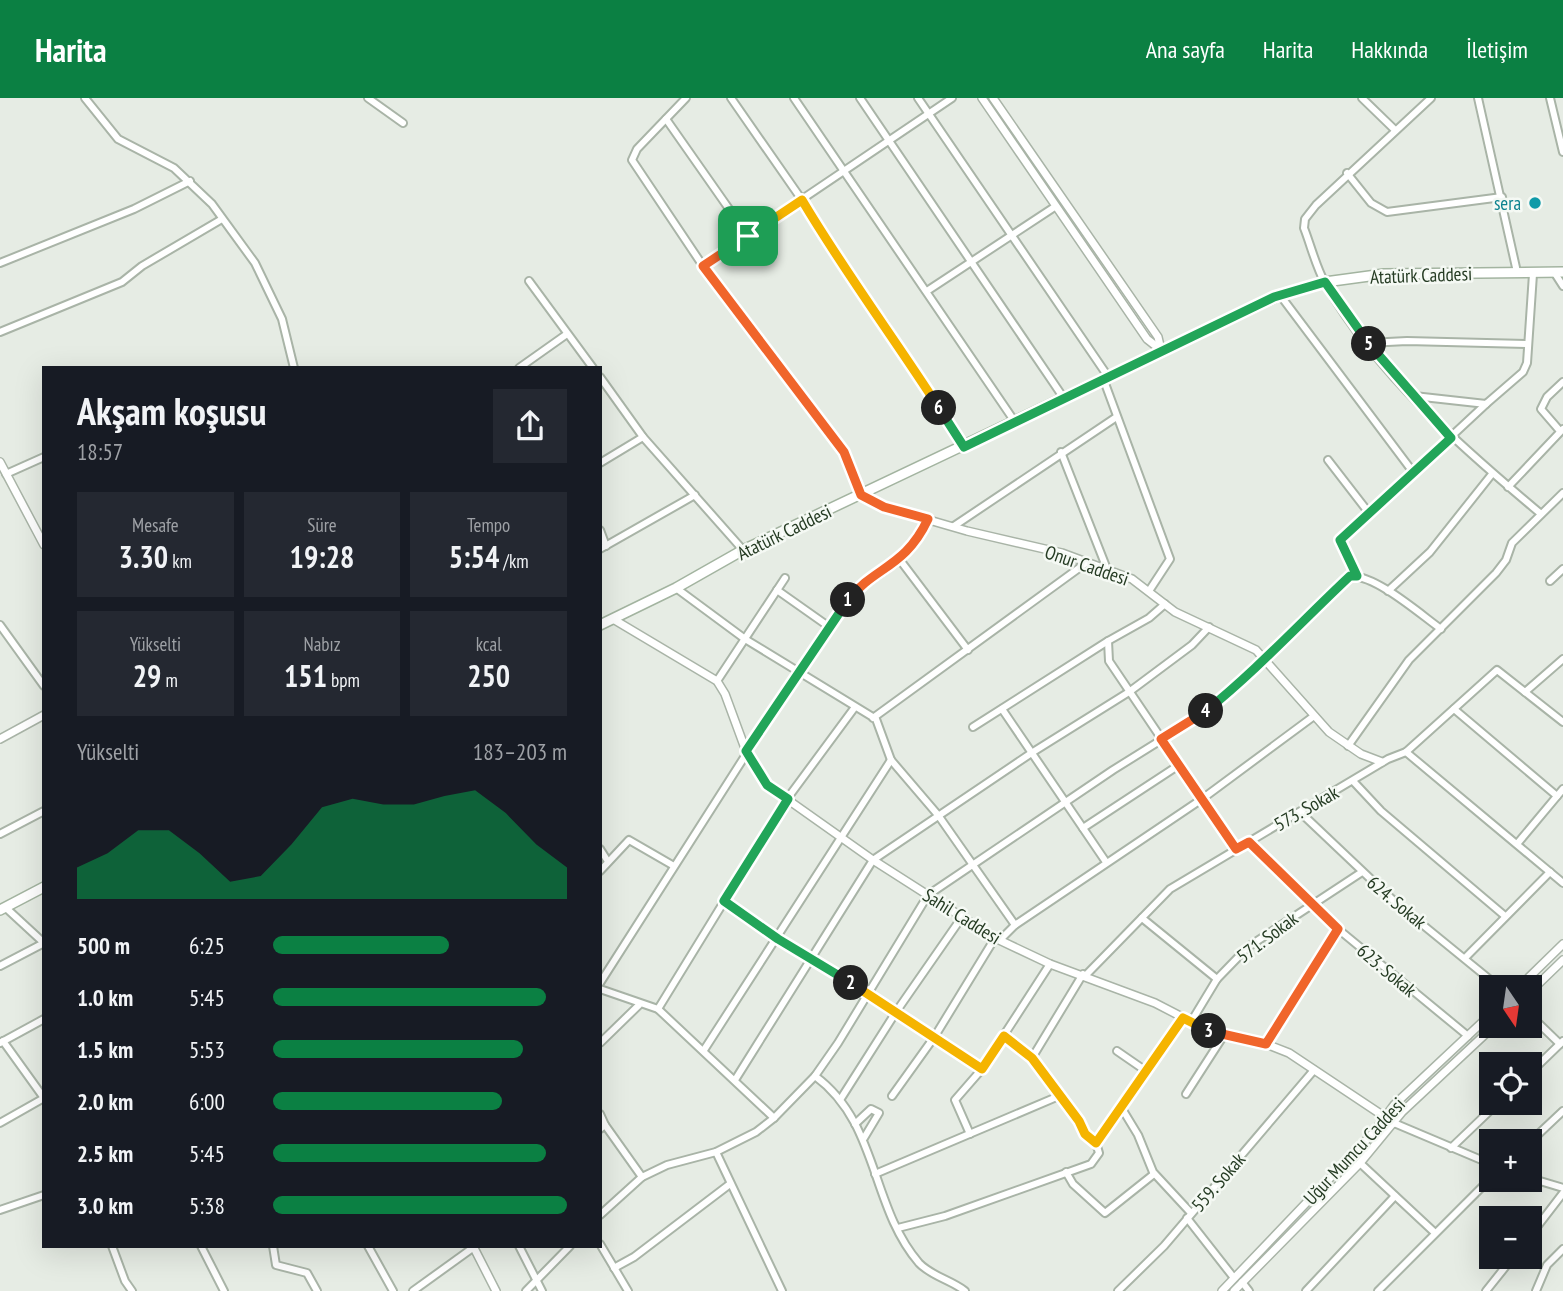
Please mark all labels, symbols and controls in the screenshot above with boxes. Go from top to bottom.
text: Harita [35,28,107,71]
text: Ana sayfa [1146,34,1225,65]
text: Harita [1263,34,1313,65]
text: Hakkında [1351,34,1428,65]
text: İletişim [1466,34,1528,65]
place label: sera [1494,191,1521,215]
marker: sera [1527,195,1543,211]
pin [718,206,778,266]
icon: arrive [729,217,767,255]
street label: Atatürk Caddesi [1370,261,1472,289]
pin: 5 [1352,327,1386,362]
text: 5 [1364,331,1373,355]
text: Akşam koşusu [77,386,266,435]
button: share [493,389,567,463]
pin: 6 [922,390,956,426]
text: 6 [934,395,943,419]
text: 18:57 [77,437,123,466]
street label: Atatürk Caddesi [733,499,835,565]
text: Mesafe [132,513,179,537]
text: Süre [307,513,337,537]
text: Tempo [467,513,510,537]
text: 3.30 [119,537,168,576]
text: 19:28 [290,537,354,576]
text: 5:54 [449,537,499,576]
street label: Onur Caddesi [1042,539,1132,591]
text: km [168,549,192,573]
text: /km [499,549,529,573]
pin: 1 [830,582,866,618]
text: 1 [843,587,852,611]
text: Yükselti [130,632,181,656]
text: Nabız [303,632,341,656]
text: kcal [476,632,502,656]
text: 29 [133,656,161,695]
text: 151 [284,656,327,695]
text: 250 [467,656,510,695]
text: m [161,668,178,692]
text: bpm [327,668,360,692]
pin: 4 [1188,694,1224,728]
text: 4 [1201,698,1210,722]
text: Yükselti [77,737,139,766]
text: 183–203 m [473,737,567,766]
street label: 573. Sokak [1269,780,1343,836]
street label: 624. Sokak [1362,870,1432,934]
street label: Sahil Caddesi [919,883,1005,949]
street label: 571. Sokak [1232,906,1303,968]
text: 500 m [77,931,130,960]
text: 6:25 [189,931,225,960]
street label: 623. Sokak [1352,938,1422,1002]
pin: 2 [834,966,868,1001]
text: 2 [846,970,855,994]
north arrow [1479,975,1542,1038]
map controls [1479,975,1542,1269]
text: 1.0 km [77,983,133,1012]
text: 5:45 [189,983,225,1012]
pin: 3 [1192,1014,1226,1048]
text: 3 [1204,1018,1213,1042]
text: 1.5 km [77,1035,133,1064]
text: 5:53 [189,1035,225,1064]
button: locate [1479,1052,1542,1115]
text: 2.0 km [77,1087,133,1116]
text: 6:00 [189,1087,225,1116]
street label: Uğur Mumcu Caddesi [1298,1092,1410,1210]
button: + [1479,1129,1542,1192]
text: 2.5 km [77,1139,133,1168]
text: 5:45 [189,1139,225,1168]
street label: 559. Sokak [1186,1147,1251,1216]
text: 3.0 km [77,1191,133,1220]
text: 5:38 [189,1191,225,1220]
button: − [1479,1206,1542,1269]

